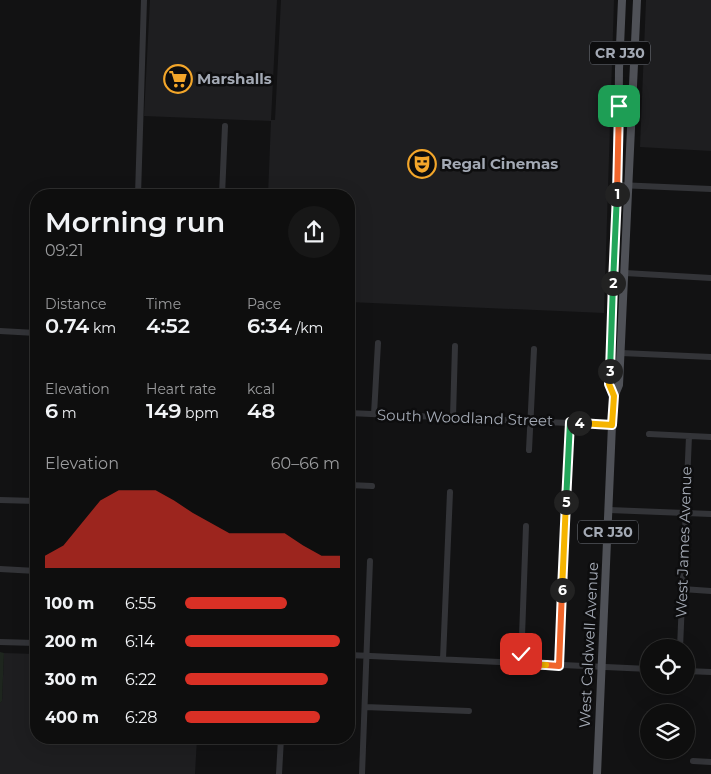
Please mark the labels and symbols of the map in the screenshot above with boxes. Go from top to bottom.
road number: CR J30 [590,42,650,64]
supermarket icon: Marshalls [163,64,193,94]
place label: Marshalls [197,69,272,88]
pin [598,85,640,127]
theatre icon: Regal Cinemas [407,149,437,179]
place label: Regal Cinemas [441,154,558,173]
pin: 1 [604,182,630,206]
pin: 2 [600,270,626,296]
pin: 3 [598,358,622,384]
street label: South Woodland Street [377,405,553,430]
pin: 4 [566,410,592,436]
street label: West James Avenue [671,466,696,618]
pin: 5 [554,490,578,514]
road number: CR J30 [578,520,638,544]
street label: West Caldwell Avenue [575,561,602,729]
pin: 6 [550,578,574,602]
pin [500,633,542,675]

